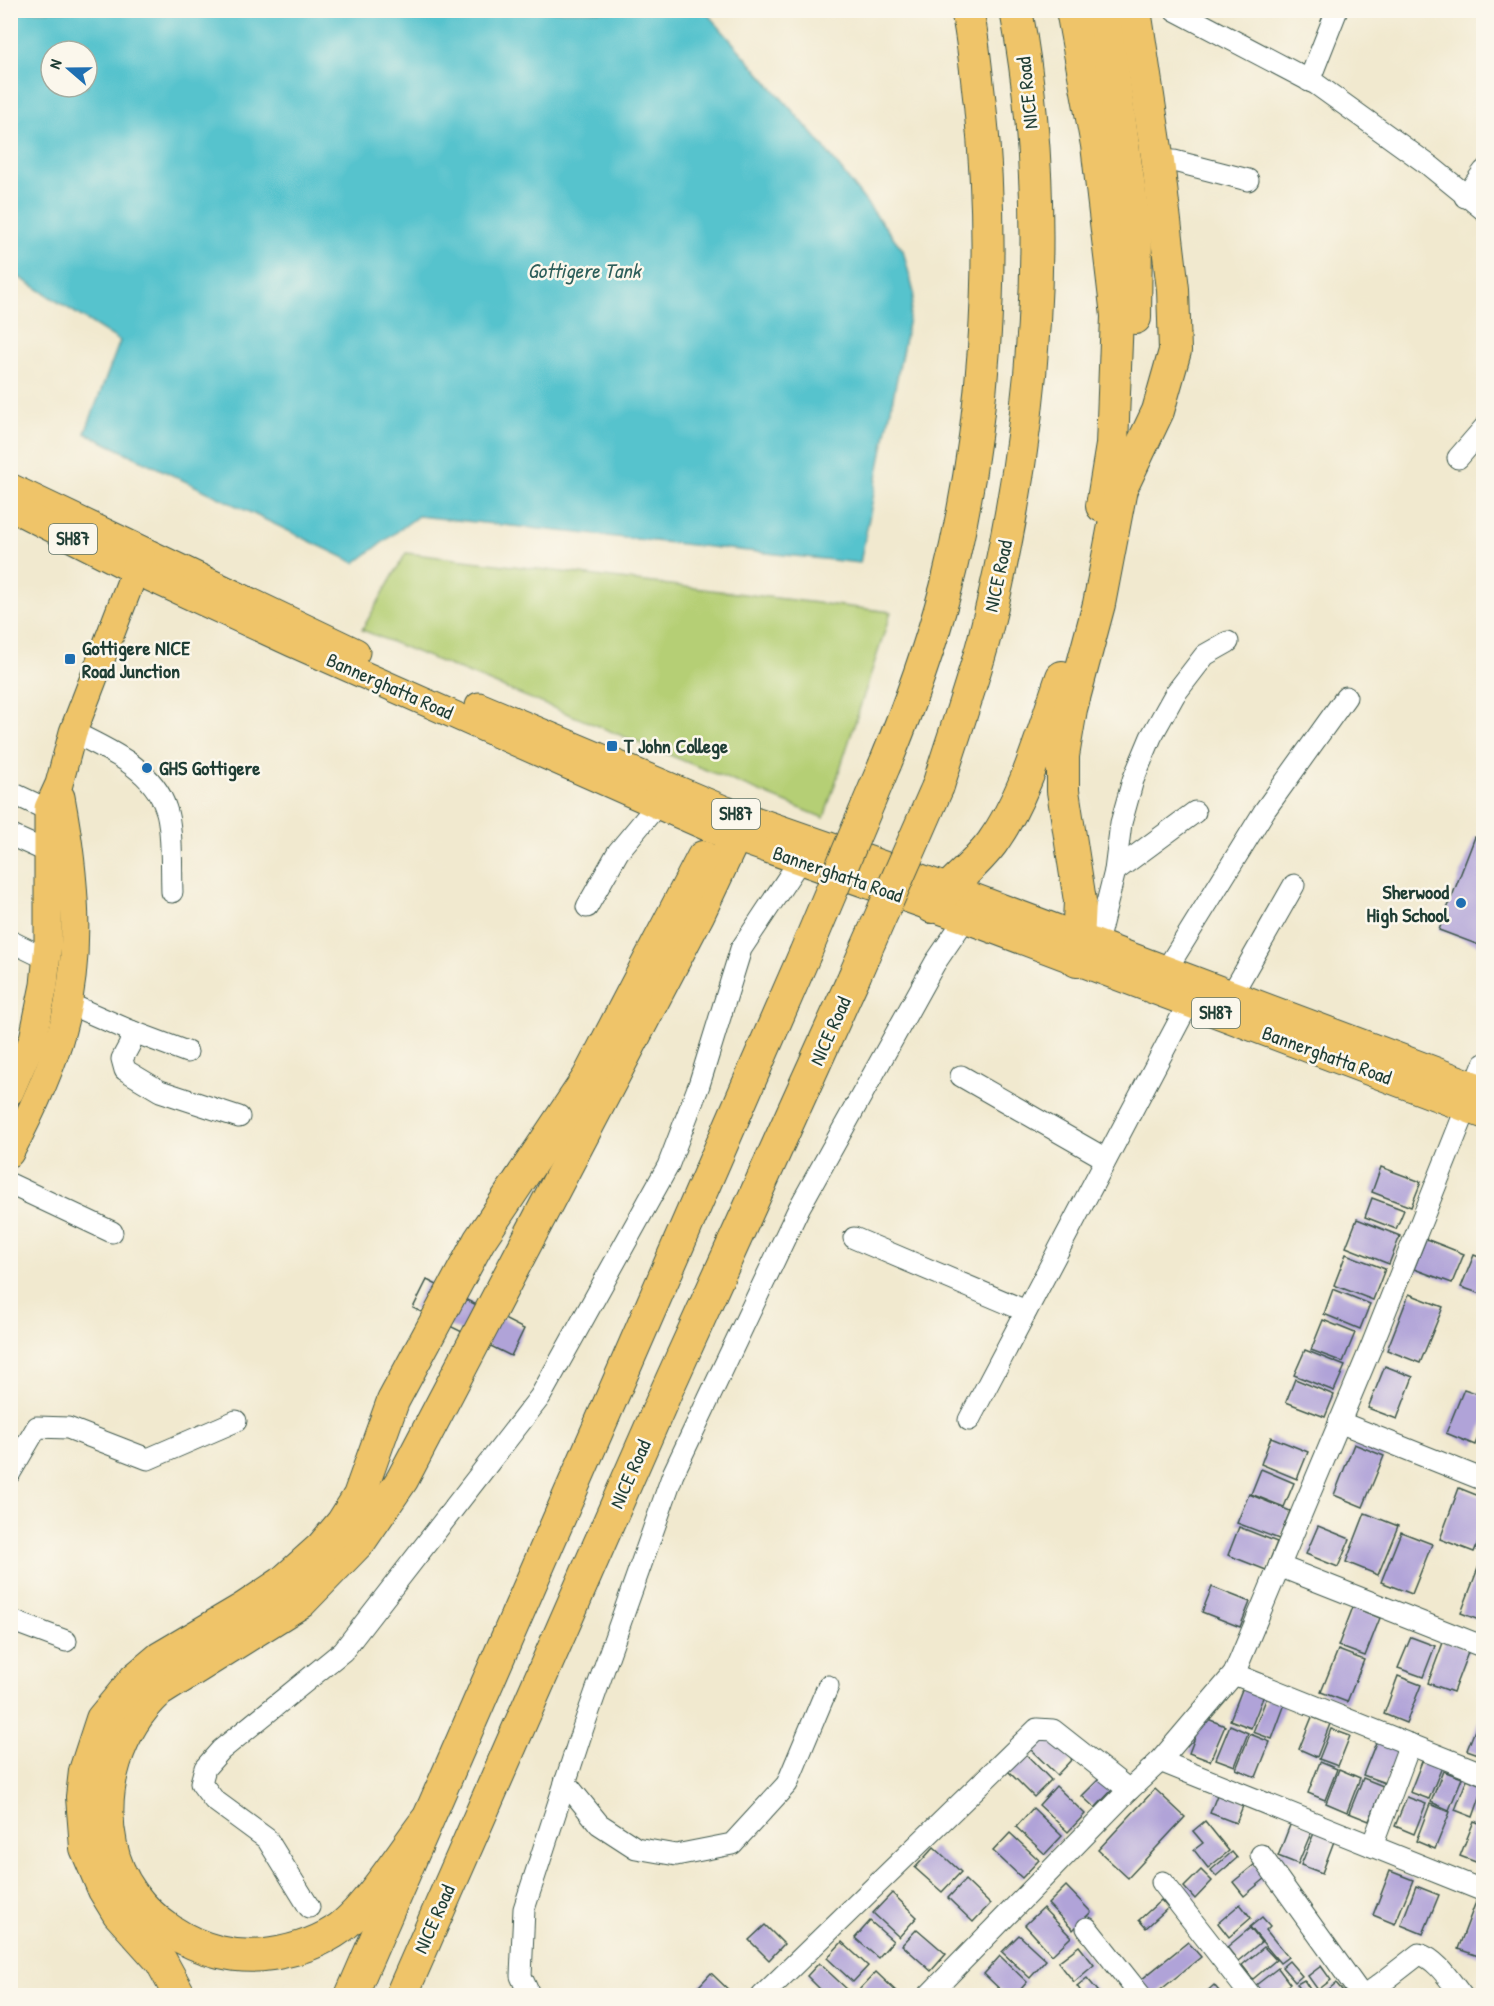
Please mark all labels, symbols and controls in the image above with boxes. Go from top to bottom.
north arrow [39,39,99,99]
street label: NICE Road [1009,55,1044,131]
text: N [43,56,67,72]
water label: Gottigere Tank [528,256,643,285]
road number: SH87 [49,524,97,554]
street label: NICE Road [977,537,1018,614]
place label: Gottigere NICE Road Junction [82,634,190,684]
street label: Bannerghatta Road [323,646,458,726]
marker: Gottigere NICE Road Junction [63,652,77,666]
place label: T John College [623,732,728,760]
marker: T John College [605,739,619,753]
place label: GHS Gottigere [159,754,260,782]
marker: GHS Gottigere [140,761,154,775]
road number: SH87 [712,799,760,829]
street label: Bannerghatta Road [770,839,907,908]
place label: Sherwood High School [1366,878,1450,929]
marker: Sherwood High School [1454,896,1468,910]
street label: NICE Road [802,992,857,1069]
road number: SH87 [1192,998,1240,1028]
street label: Bannerghatta Road [1259,1019,1396,1091]
street label: NICE Road [602,1435,657,1512]
street label: NICE Road [406,1880,461,1957]

